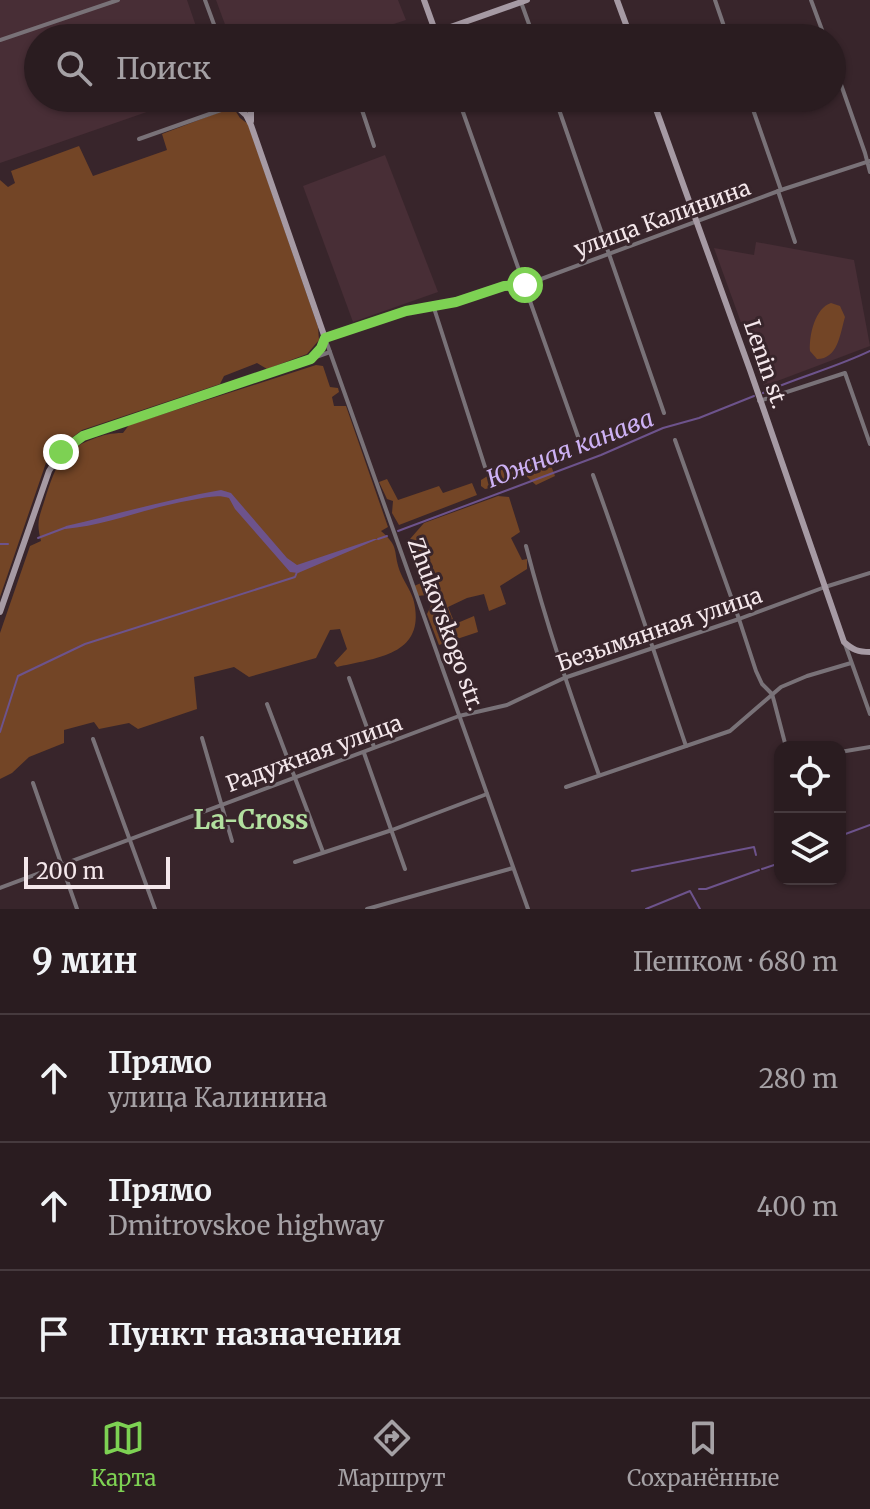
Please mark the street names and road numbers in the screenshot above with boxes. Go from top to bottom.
street label: улица Калинина [570,173,754,263]
street label: Lenin st. [738,316,794,412]
street label: Zhukovskogo str. [402,534,490,714]
street label: Безымянная улица [552,581,766,677]
street label: Радужная улица [222,708,406,798]

